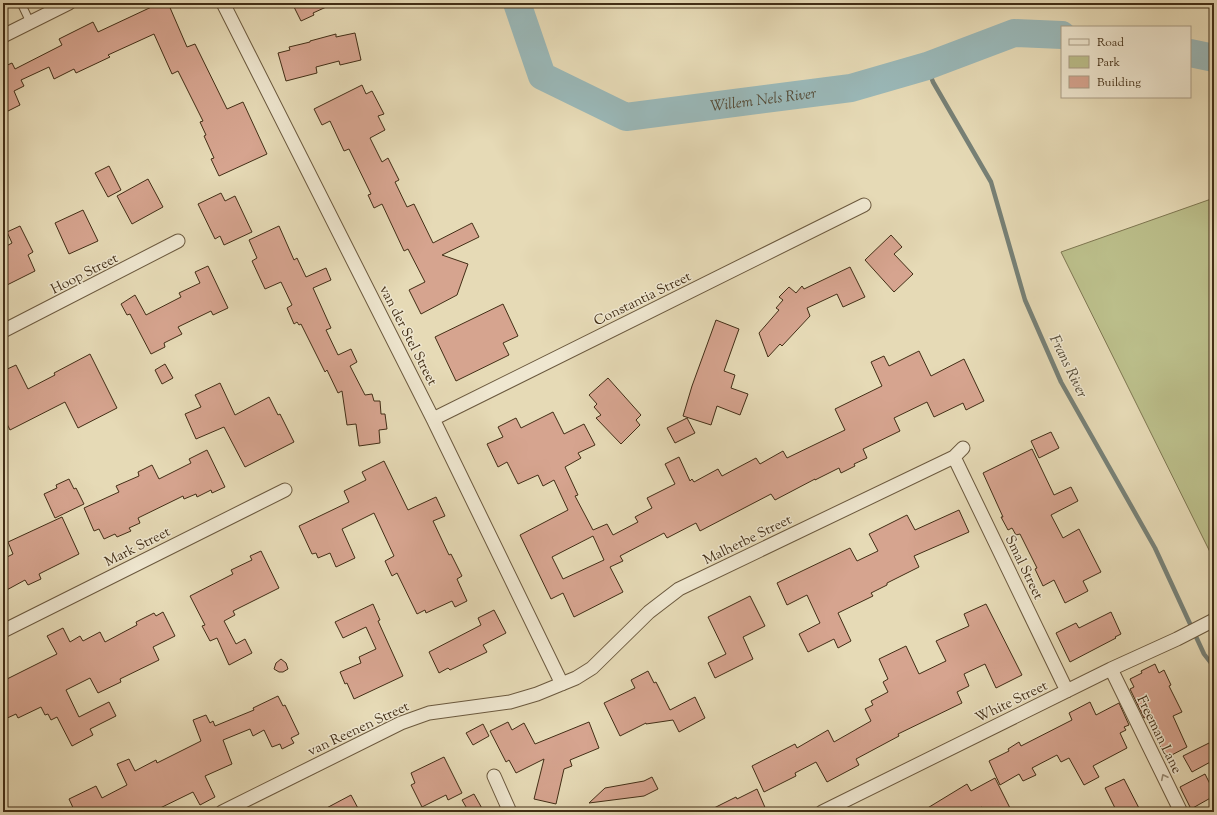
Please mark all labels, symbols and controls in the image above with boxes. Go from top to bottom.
legend [1061,26,1191,98]
text: Road [1097,34,1124,52]
text: Park [1097,54,1120,72]
text: Building [1097,74,1141,92]
water label: Willem Nels River [709,83,818,118]
street label: Hoop Street [48,249,122,300]
street label: Constantia Street [591,267,695,332]
street label: van der Stel Street [373,282,441,390]
water label: Frans River [1043,332,1092,402]
street label: Malherbe Street [700,511,796,571]
street label: Mark Street [102,523,174,573]
street label: Smal Street [999,532,1047,604]
street label: White Street [972,677,1052,729]
street label: Freeman Lane [1131,692,1186,777]
street label: van Reenen Street [305,697,413,762]
one-way arrow [1161,774,1169,781]

